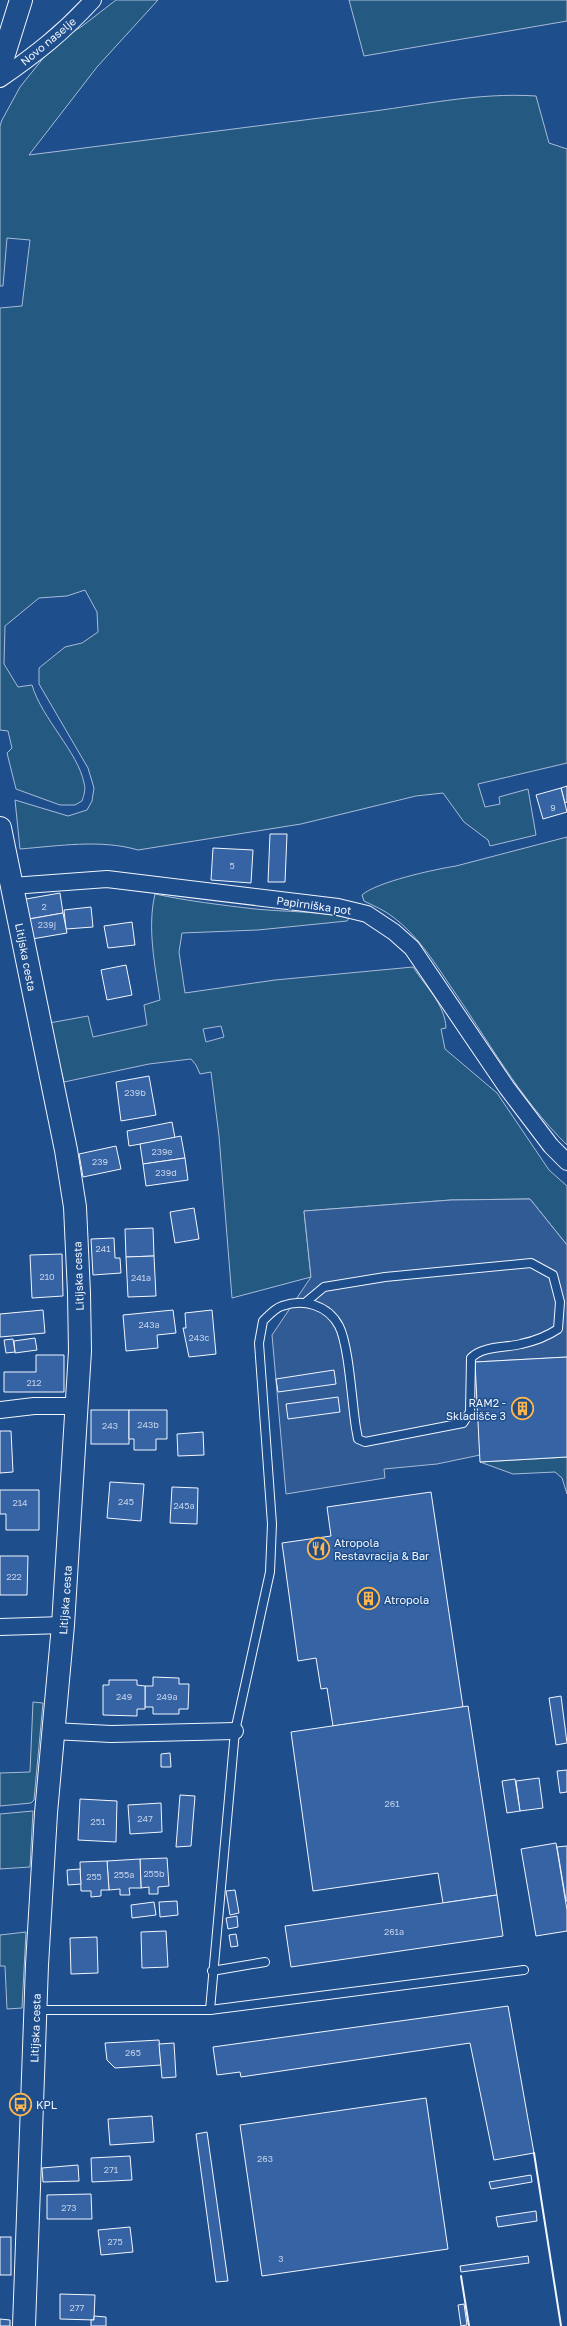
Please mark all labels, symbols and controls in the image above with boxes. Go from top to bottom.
street label: Novo naselje [18,14,78,68]
house number: 9 [550,802,556,813]
house number: 5 [229,860,235,871]
street label: Papirniška pot [276,893,352,917]
house number: 2 [41,901,47,912]
house number: 239j [38,919,56,930]
street label: Litijska cesta [13,922,39,992]
house number: 239b [124,1087,146,1098]
house number: 239e [151,1146,173,1157]
house number: 239 [92,1156,108,1167]
house number: 239d [155,1167,177,1178]
street label: Litijska cesta [70,1241,86,1311]
house number: 241 [95,1243,111,1254]
house number: 210 [39,1271,55,1282]
house number: 241a [131,1272,151,1283]
house number: 243a [138,1319,160,1330]
house number: 243c [189,1332,210,1343]
house number: 212 [27,1377,41,1388]
building icon: RAM2 - Skladišče 3 [509,1395,535,1421]
place label: RAM2 - Skladišče 3 [446,1396,506,1422]
house number: 243b [137,1419,159,1430]
house number: 243 [102,1420,118,1431]
house number: 245 [118,1496,134,1507]
house number: 214 [12,1497,28,1508]
house number: 245a [173,1500,195,1511]
restaurant icon: Atropola Restavracija & Bar [305,1535,331,1561]
place label: Atropola Restavracija & Bar [334,1536,430,1562]
street label: Litijska cesta [56,1565,74,1635]
house number: 222 [6,1571,22,1582]
building icon: Atropola [355,1586,381,1612]
place label: Atropola [384,1593,429,1606]
house number: 249 [116,1691,132,1702]
house number: 249a [156,1691,178,1702]
house number: 261 [384,1798,400,1809]
house number: 247 [137,1813,153,1824]
house number: 251 [91,1816,106,1827]
house number: 255b [143,1868,165,1879]
house number: 255a [114,1869,134,1880]
house number: 255 [86,1871,102,1882]
house number: 261a [384,1926,404,1937]
street label: Litijska cesta [27,1993,43,2063]
house number: 265 [125,2047,141,2058]
bus stop icon: KPL [8,2091,34,2117]
place label: KPL [36,2098,58,2111]
house number: 263 [257,2153,273,2164]
house number: 271 [104,2164,119,2175]
house number: 273 [61,2202,77,2213]
house number: 275 [107,2236,123,2247]
house number: 3 [278,2253,284,2264]
house number: 277 [70,2302,85,2313]

